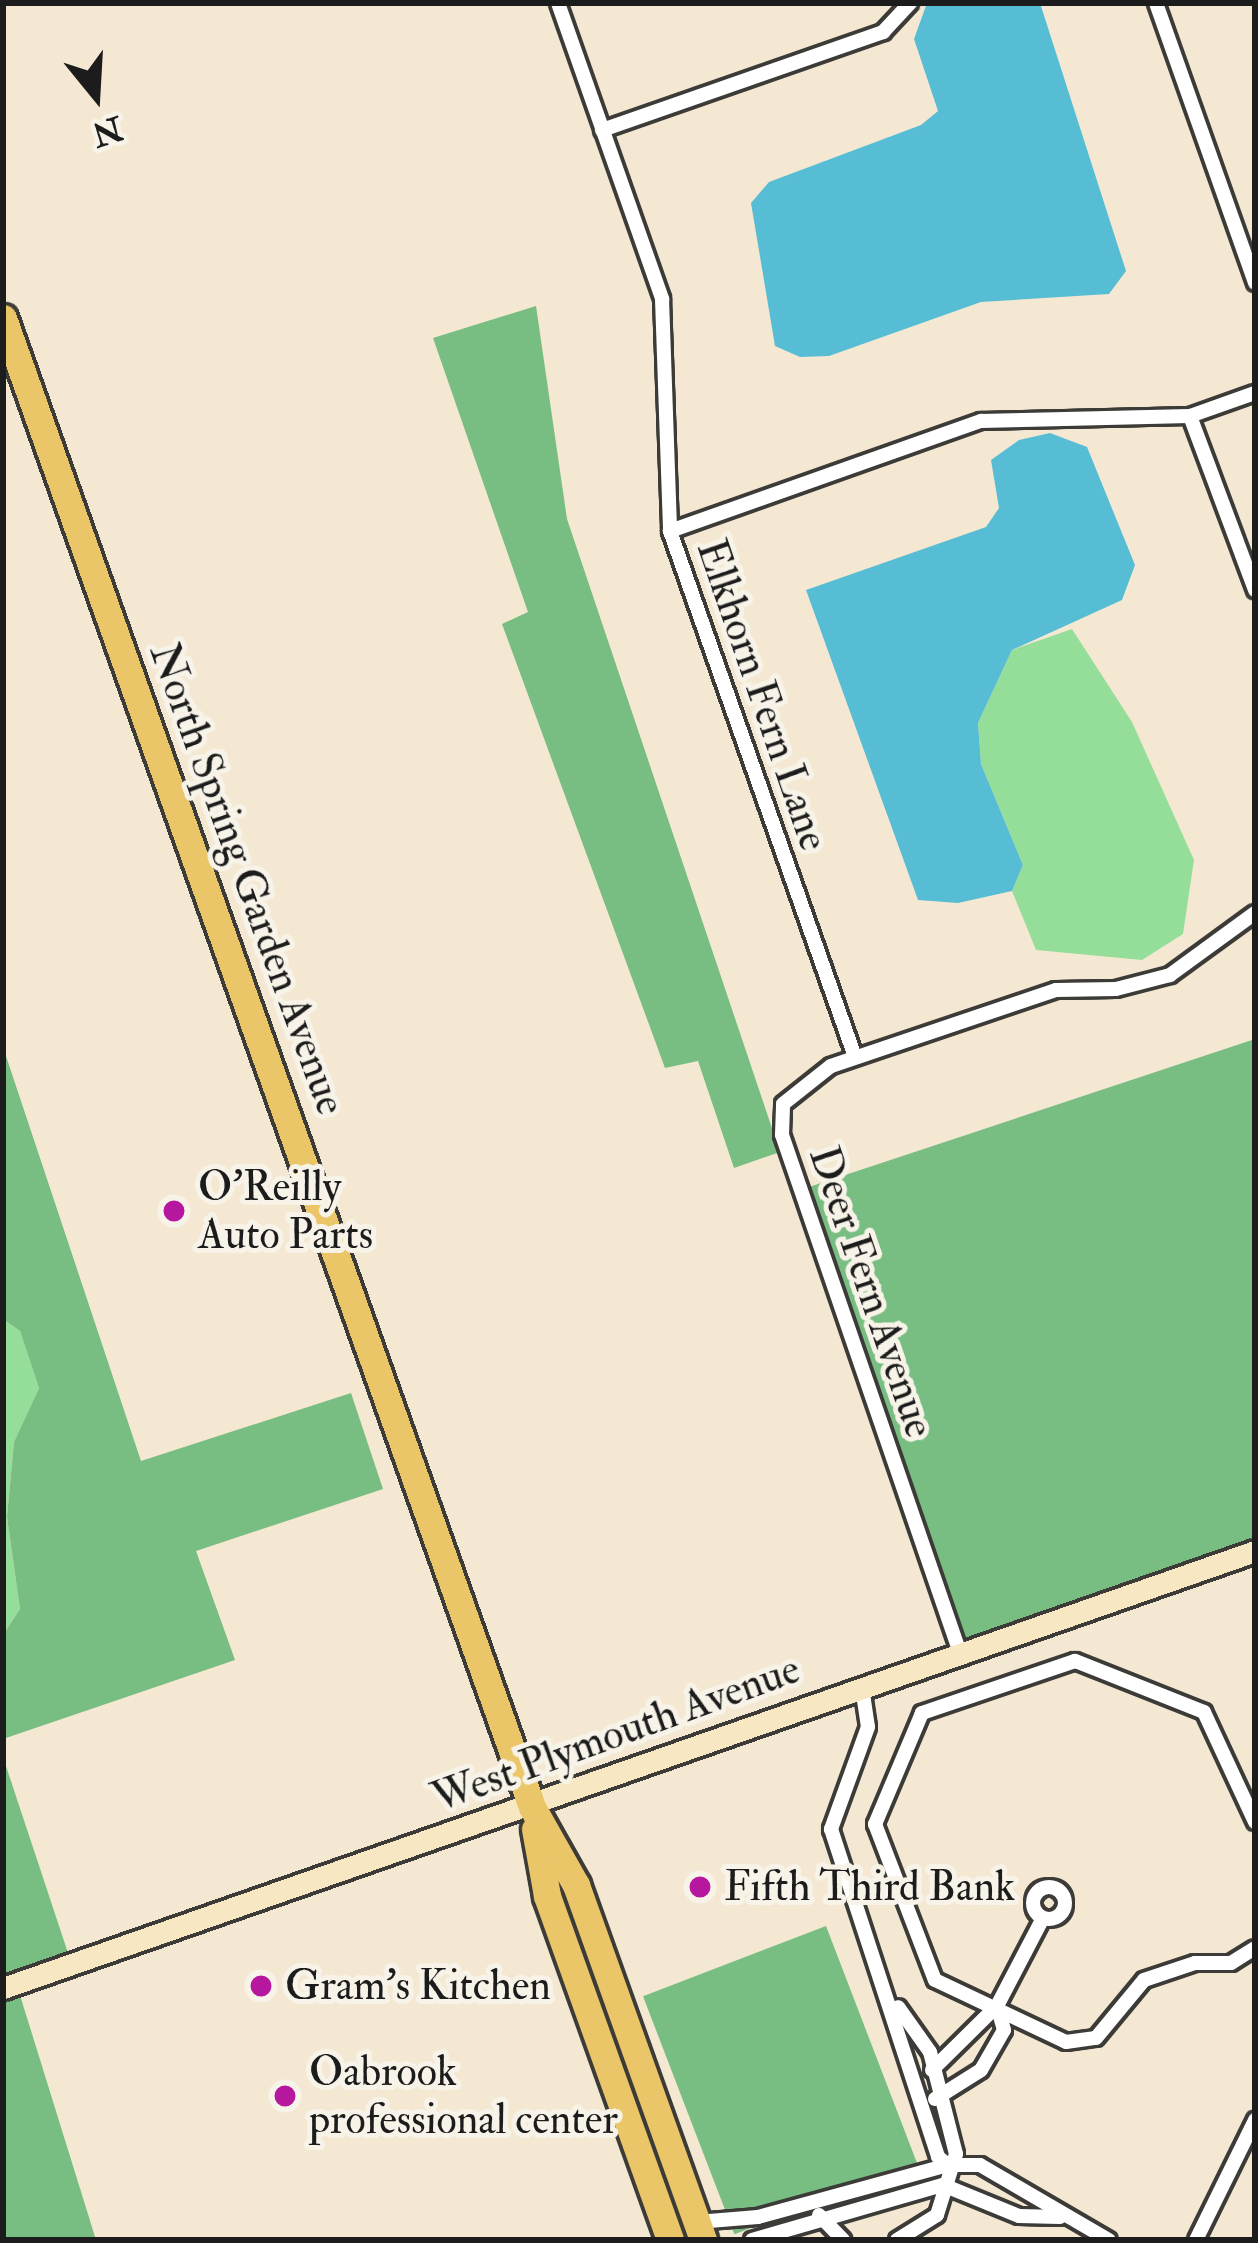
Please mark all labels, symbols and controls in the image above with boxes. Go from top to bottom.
north arrow [36,36,156,156]
text: N [87,107,128,155]
street label: Elkhorn Fern Lane [685,533,839,857]
street label: North Spring Garden Avenue [138,637,356,1121]
street label: Deer Fern Avenue [798,1140,944,1444]
place label: O'Reilly Auto Parts [198,1162,373,1260]
marker: O'Reilly Auto Parts [161,1198,187,1224]
street label: West Plymouth Avenue [425,1644,807,1824]
place label: Fifth Third Bank [724,1862,1015,1912]
marker: Fifth Third Bank [687,1874,713,1900]
place label: Gram's Kitchen [285,1961,551,2011]
marker: Gram's Kitchen [248,1973,274,1999]
place label: Oabrook professional center [309,2047,618,2146]
marker: Oabrook professional center [272,2083,298,2109]

